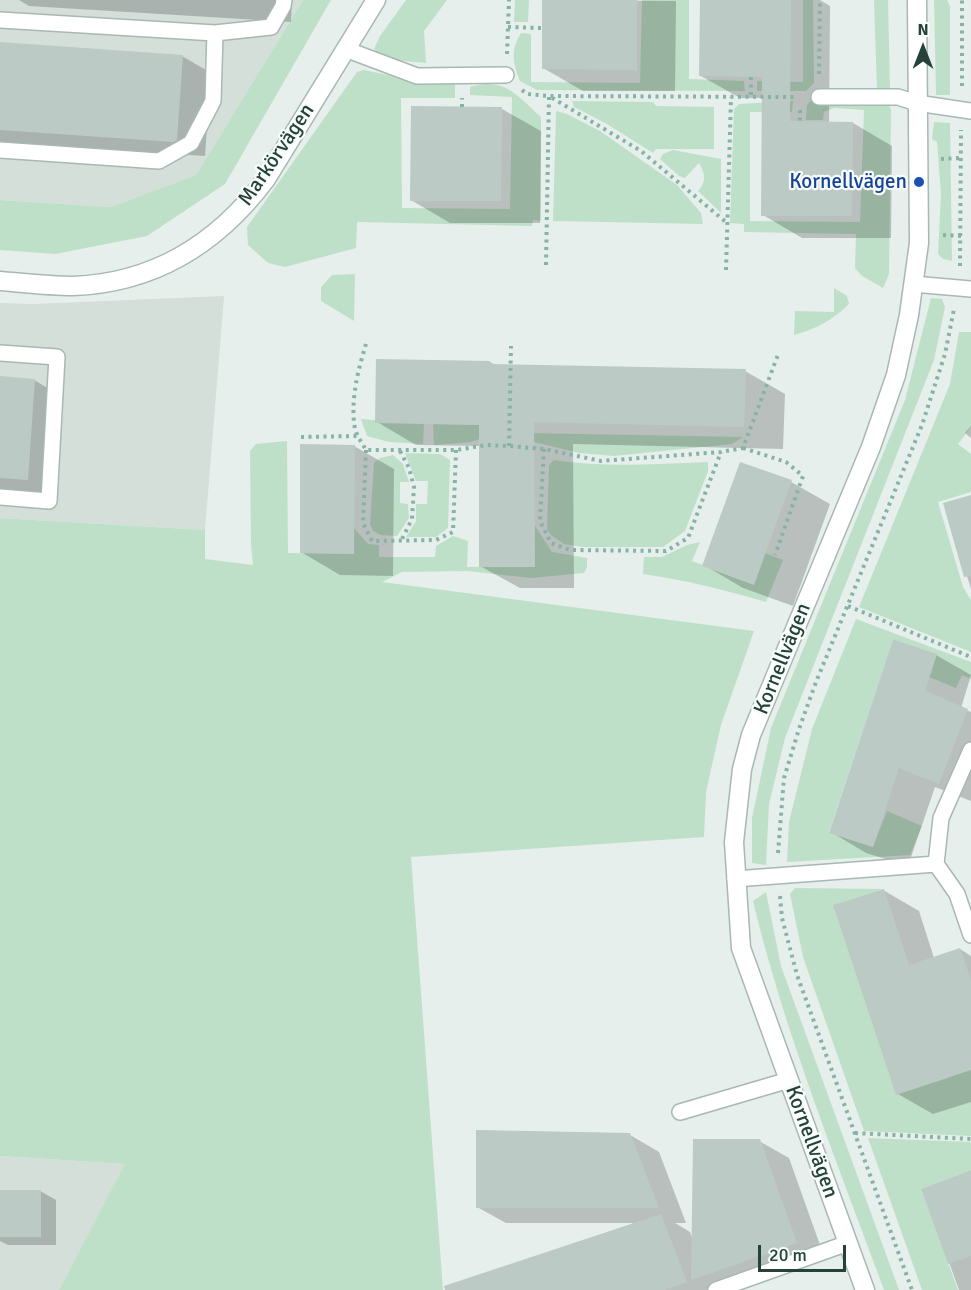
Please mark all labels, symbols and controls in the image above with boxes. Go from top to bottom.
north arrow [893,18,953,78]
text: N [917,20,929,40]
street label: Markörvägen [234,99,320,211]
place label: Kornellvägen [789,169,907,195]
marker: Kornellvägen [912,175,926,189]
street label: Kornellvägen [749,600,817,718]
street label: Kornellvägen [779,1082,843,1202]
scale bar [761,1233,850,1271]
text: 20 m [769,1244,807,1266]

